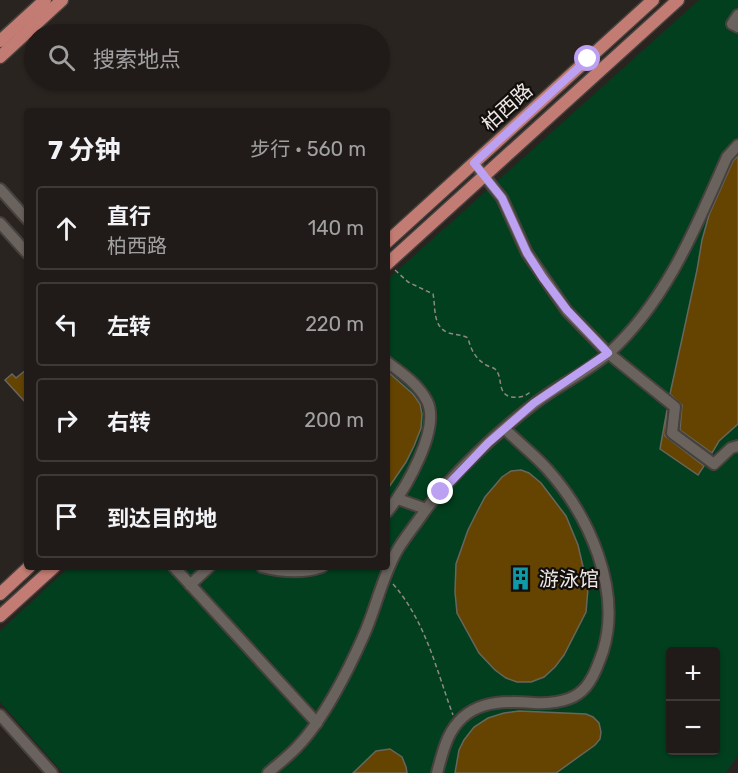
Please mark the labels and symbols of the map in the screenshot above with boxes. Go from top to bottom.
route start [574,45,600,71]
street label: 柏西路 [477,78,537,136]
route end [427,478,453,504]
building icon: 游泳馆 [508,566,534,592]
place label: 游泳馆 [539,567,599,591]

